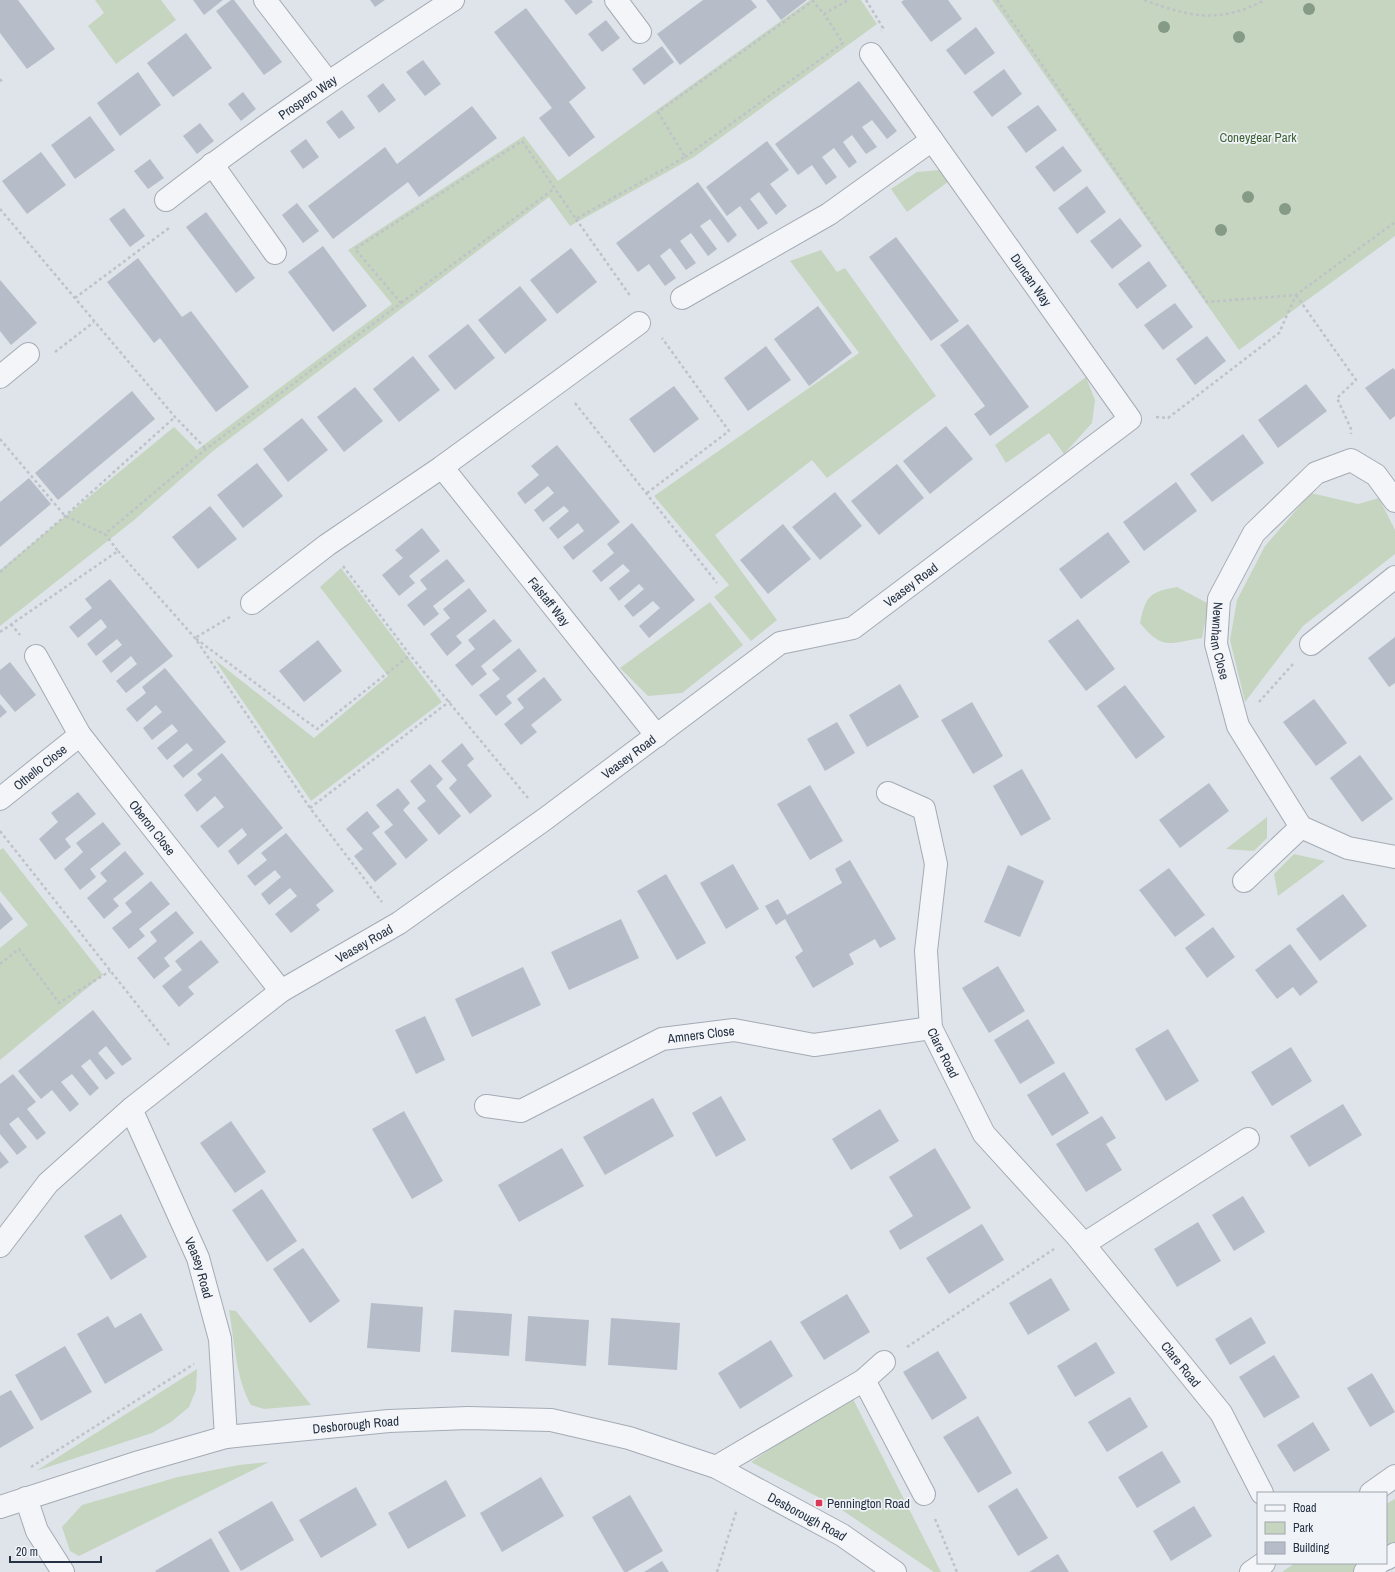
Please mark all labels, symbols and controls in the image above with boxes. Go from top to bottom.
street label: Prospero Way [275,71,340,123]
park label: Coneygear Park [1219,129,1297,146]
street label: Duncan Way [1007,250,1056,310]
street label: Veasey Road [880,559,941,610]
street label: Falstaff Way [525,573,575,630]
street label: Newnham Close [1207,602,1234,681]
street label: Veasey Road [598,731,659,782]
street label: Othello Close [9,740,70,794]
street label: Oberon Close [126,796,180,859]
street label: Veasey Road [332,920,396,966]
street label: Amners Close [666,1022,735,1047]
street label: Clare Road [924,1025,963,1081]
street label: Veasey Road [181,1234,217,1300]
street label: Clare Road [1157,1338,1205,1390]
street label: Desborough Road [312,1412,399,1437]
street label: Desborough Road [765,1488,850,1544]
legend [1257,1492,1387,1564]
place label: Pennington Road [827,1495,910,1512]
marker: Pennington Road [814,1498,824,1508]
text: Road [1293,1500,1317,1516]
text: Park [1293,1520,1313,1536]
scale bar [10,1538,101,1564]
text: Building [1293,1540,1330,1556]
text: 20 m [16,1544,38,1560]

